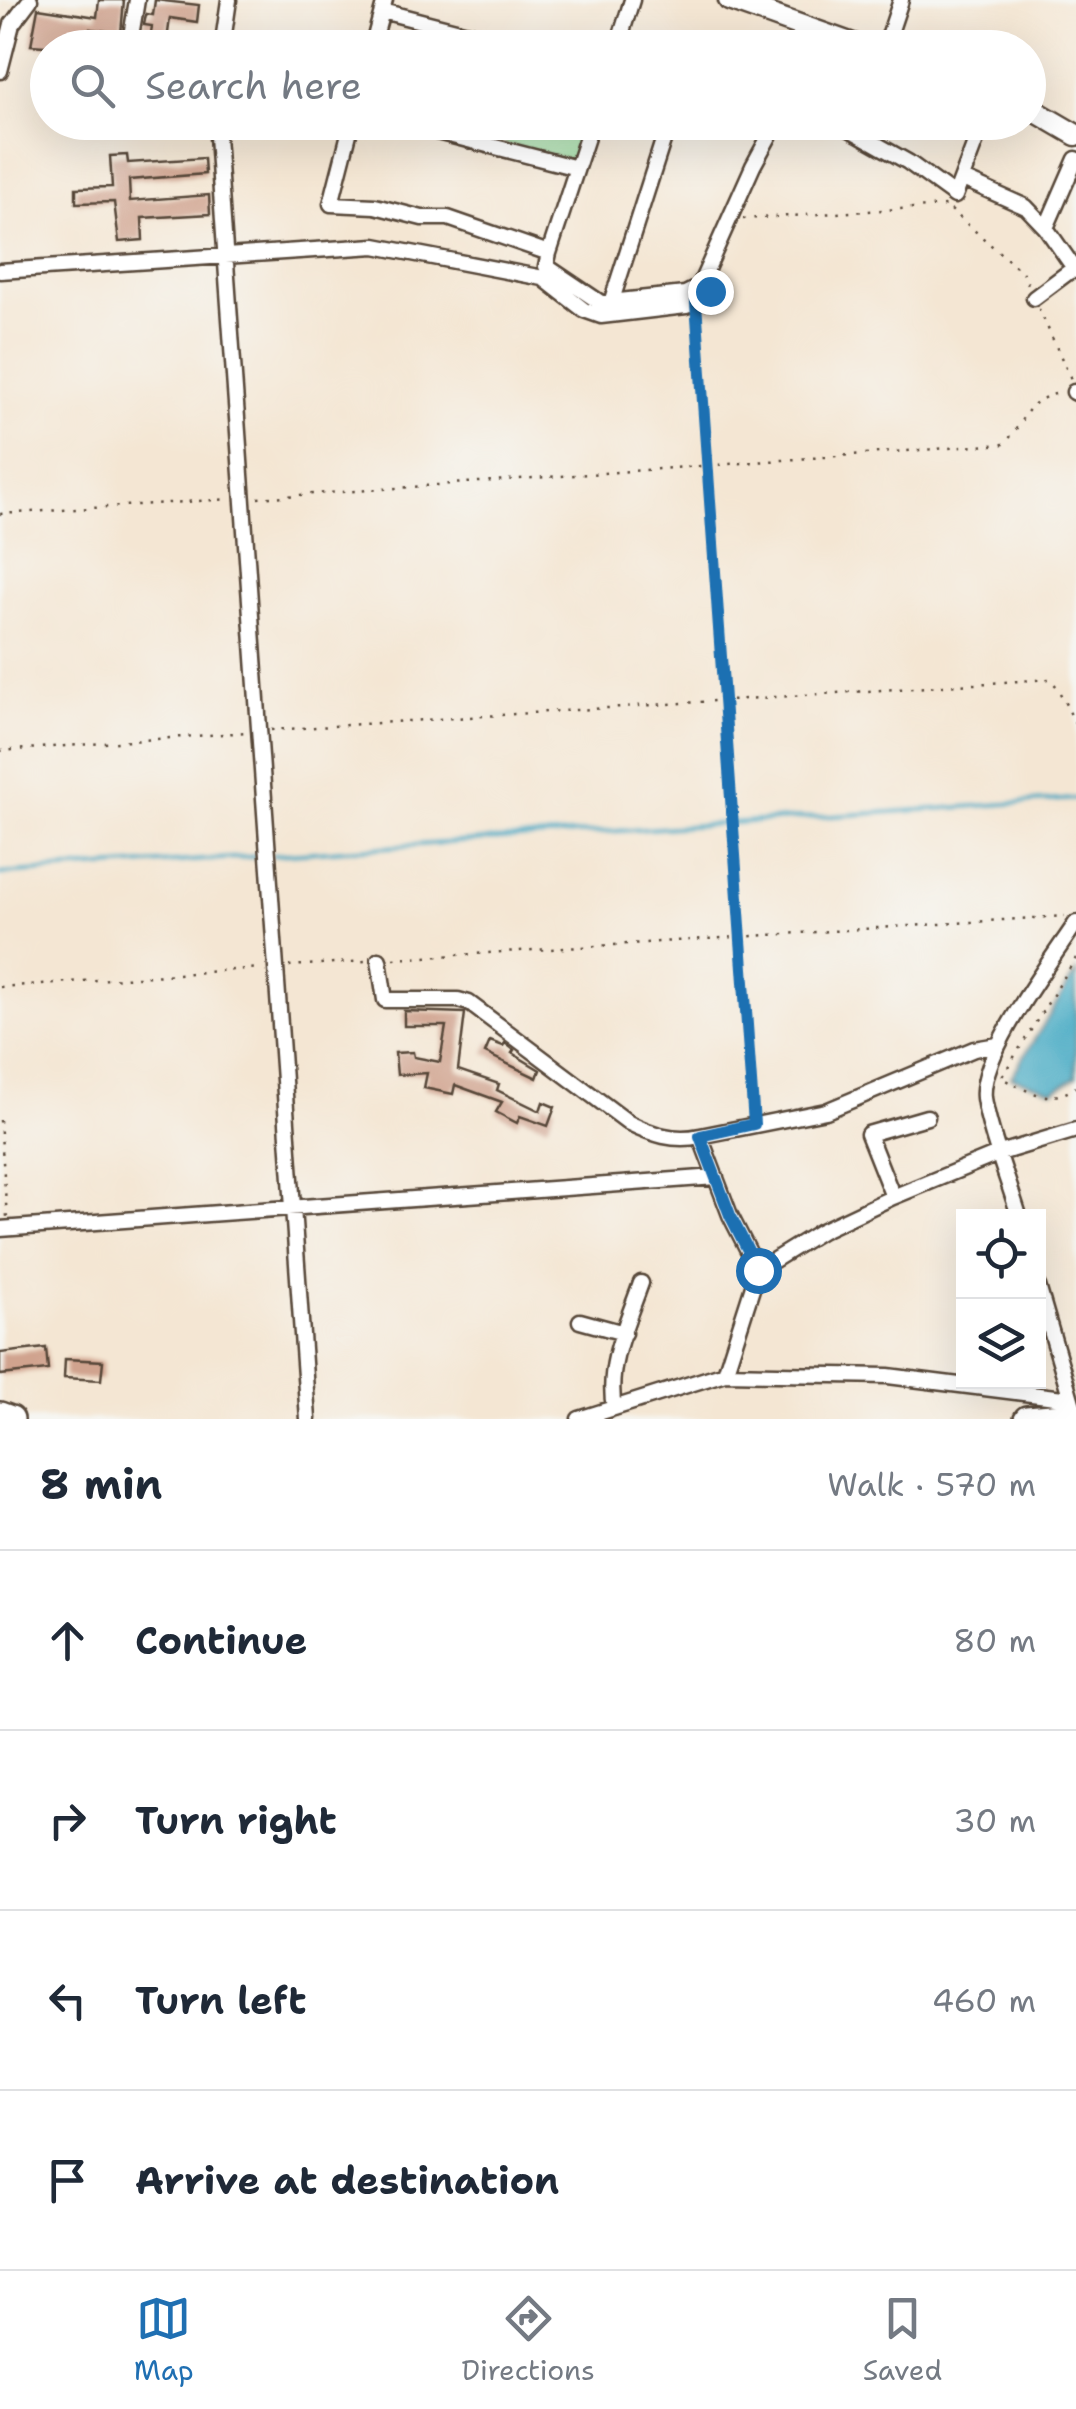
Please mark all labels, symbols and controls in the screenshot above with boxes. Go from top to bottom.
search box [30,30,1046,140]
icon: search [65,58,120,113]
text: Search here [145,60,362,111]
route end [688,269,734,315]
map controls [956,1209,1046,1389]
button: locate [956,1209,1046,1299]
route start [736,1248,782,1294]
button: layers [956,1299,1046,1389]
text: 8 min [40,1456,162,1512]
text: Walk · 570 m [827,1463,1036,1506]
icon: ahead [40,1613,95,1668]
text: Continue [135,1615,307,1666]
text: 80 m [953,1619,1036,1662]
icon: right [40,1793,95,1848]
text: Turn right [135,1795,337,1846]
text: 30 m [953,1799,1036,1842]
icon: left [40,1973,95,2028]
text: Turn left [135,1975,307,2026]
text: 460 m [932,1979,1036,2022]
icon: arrive [40,2153,95,2208]
text: Arrive at destination [135,2155,559,2206]
tab: Map [134,2291,194,2389]
tab: Directions [461,2291,595,2389]
tab: Saved [863,2291,942,2389]

